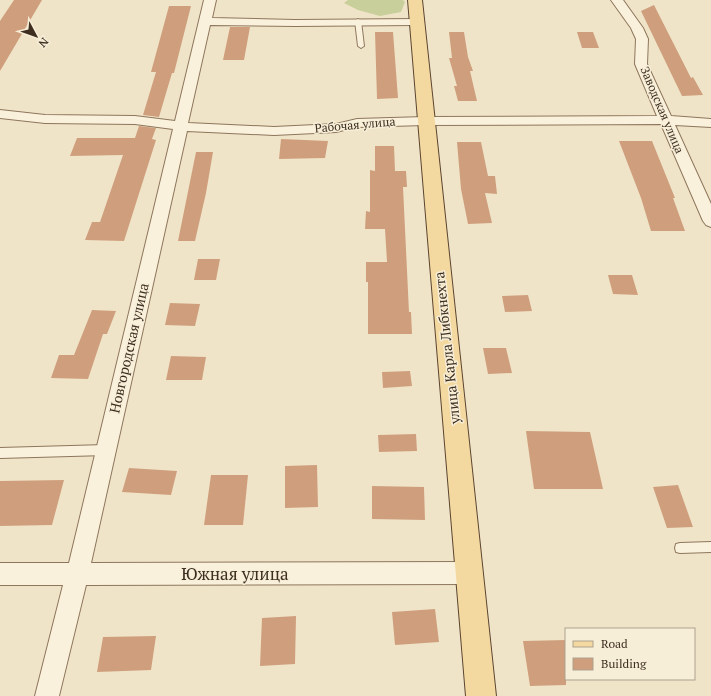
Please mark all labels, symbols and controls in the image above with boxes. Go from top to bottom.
north arrow [16,16,56,56]
text: N [35,35,52,51]
street label: Заводская улица [637,64,687,155]
street label: Рабочая улица [314,113,396,136]
street label: улица Карла Либкнехта [429,271,464,426]
street label: Новгородская улица [104,281,153,415]
street label: Южная улица [181,562,289,585]
legend [565,628,695,680]
text: Road [601,636,628,651]
text: Building [601,656,647,671]

